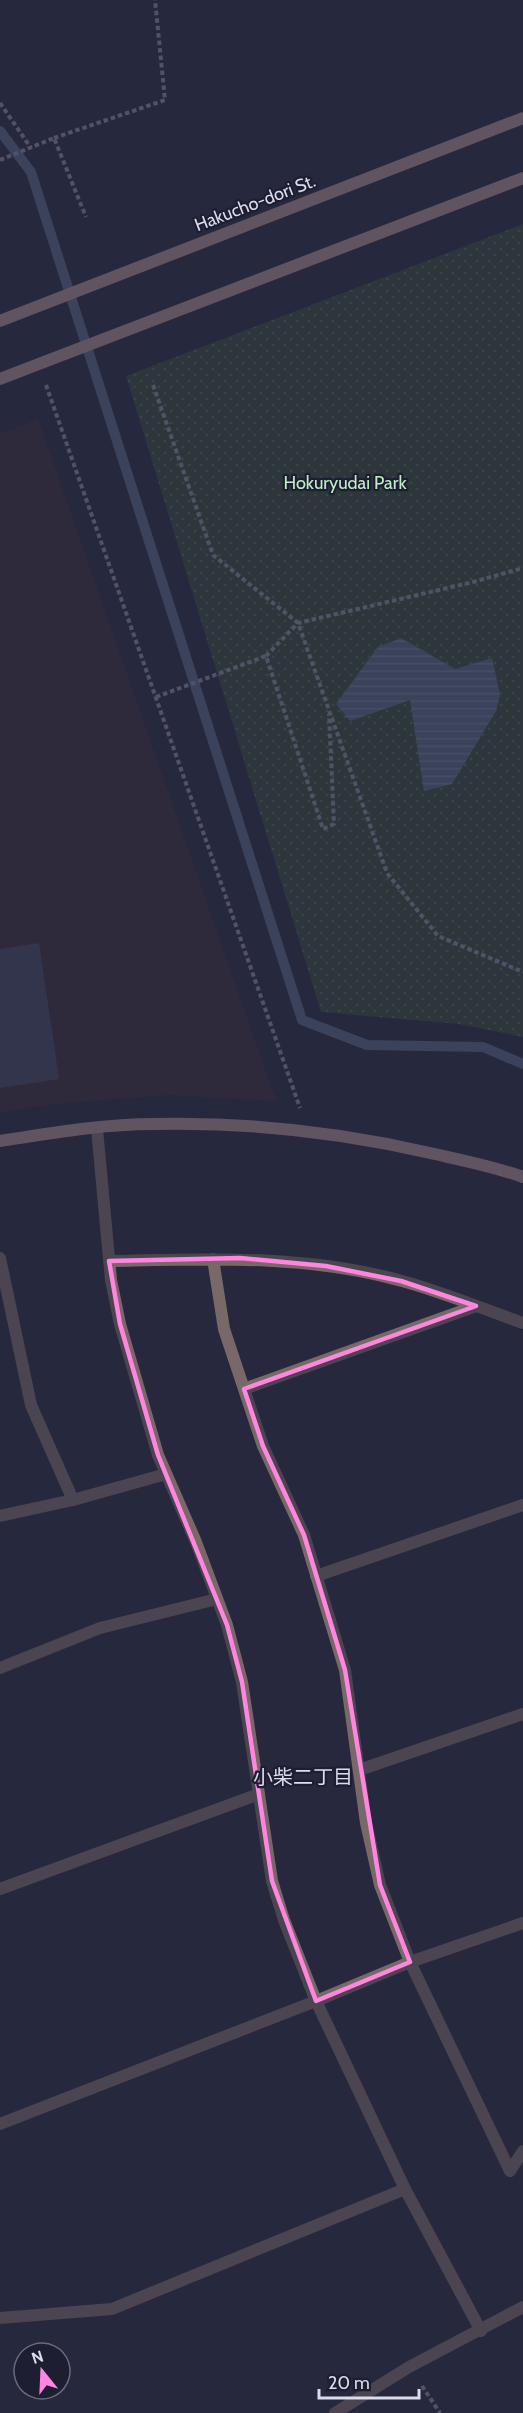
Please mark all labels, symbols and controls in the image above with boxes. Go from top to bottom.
street label: Hakucho-dori St. [191,170,319,236]
park label: Hokuryudai Park [284,472,407,494]
district label: 小柴二丁目 [253,1765,353,1789]
north arrow [12,2341,72,2401]
text: N [29,2346,46,2368]
scale bar [319,2362,420,2400]
text: 20 m [328,2372,370,2394]

